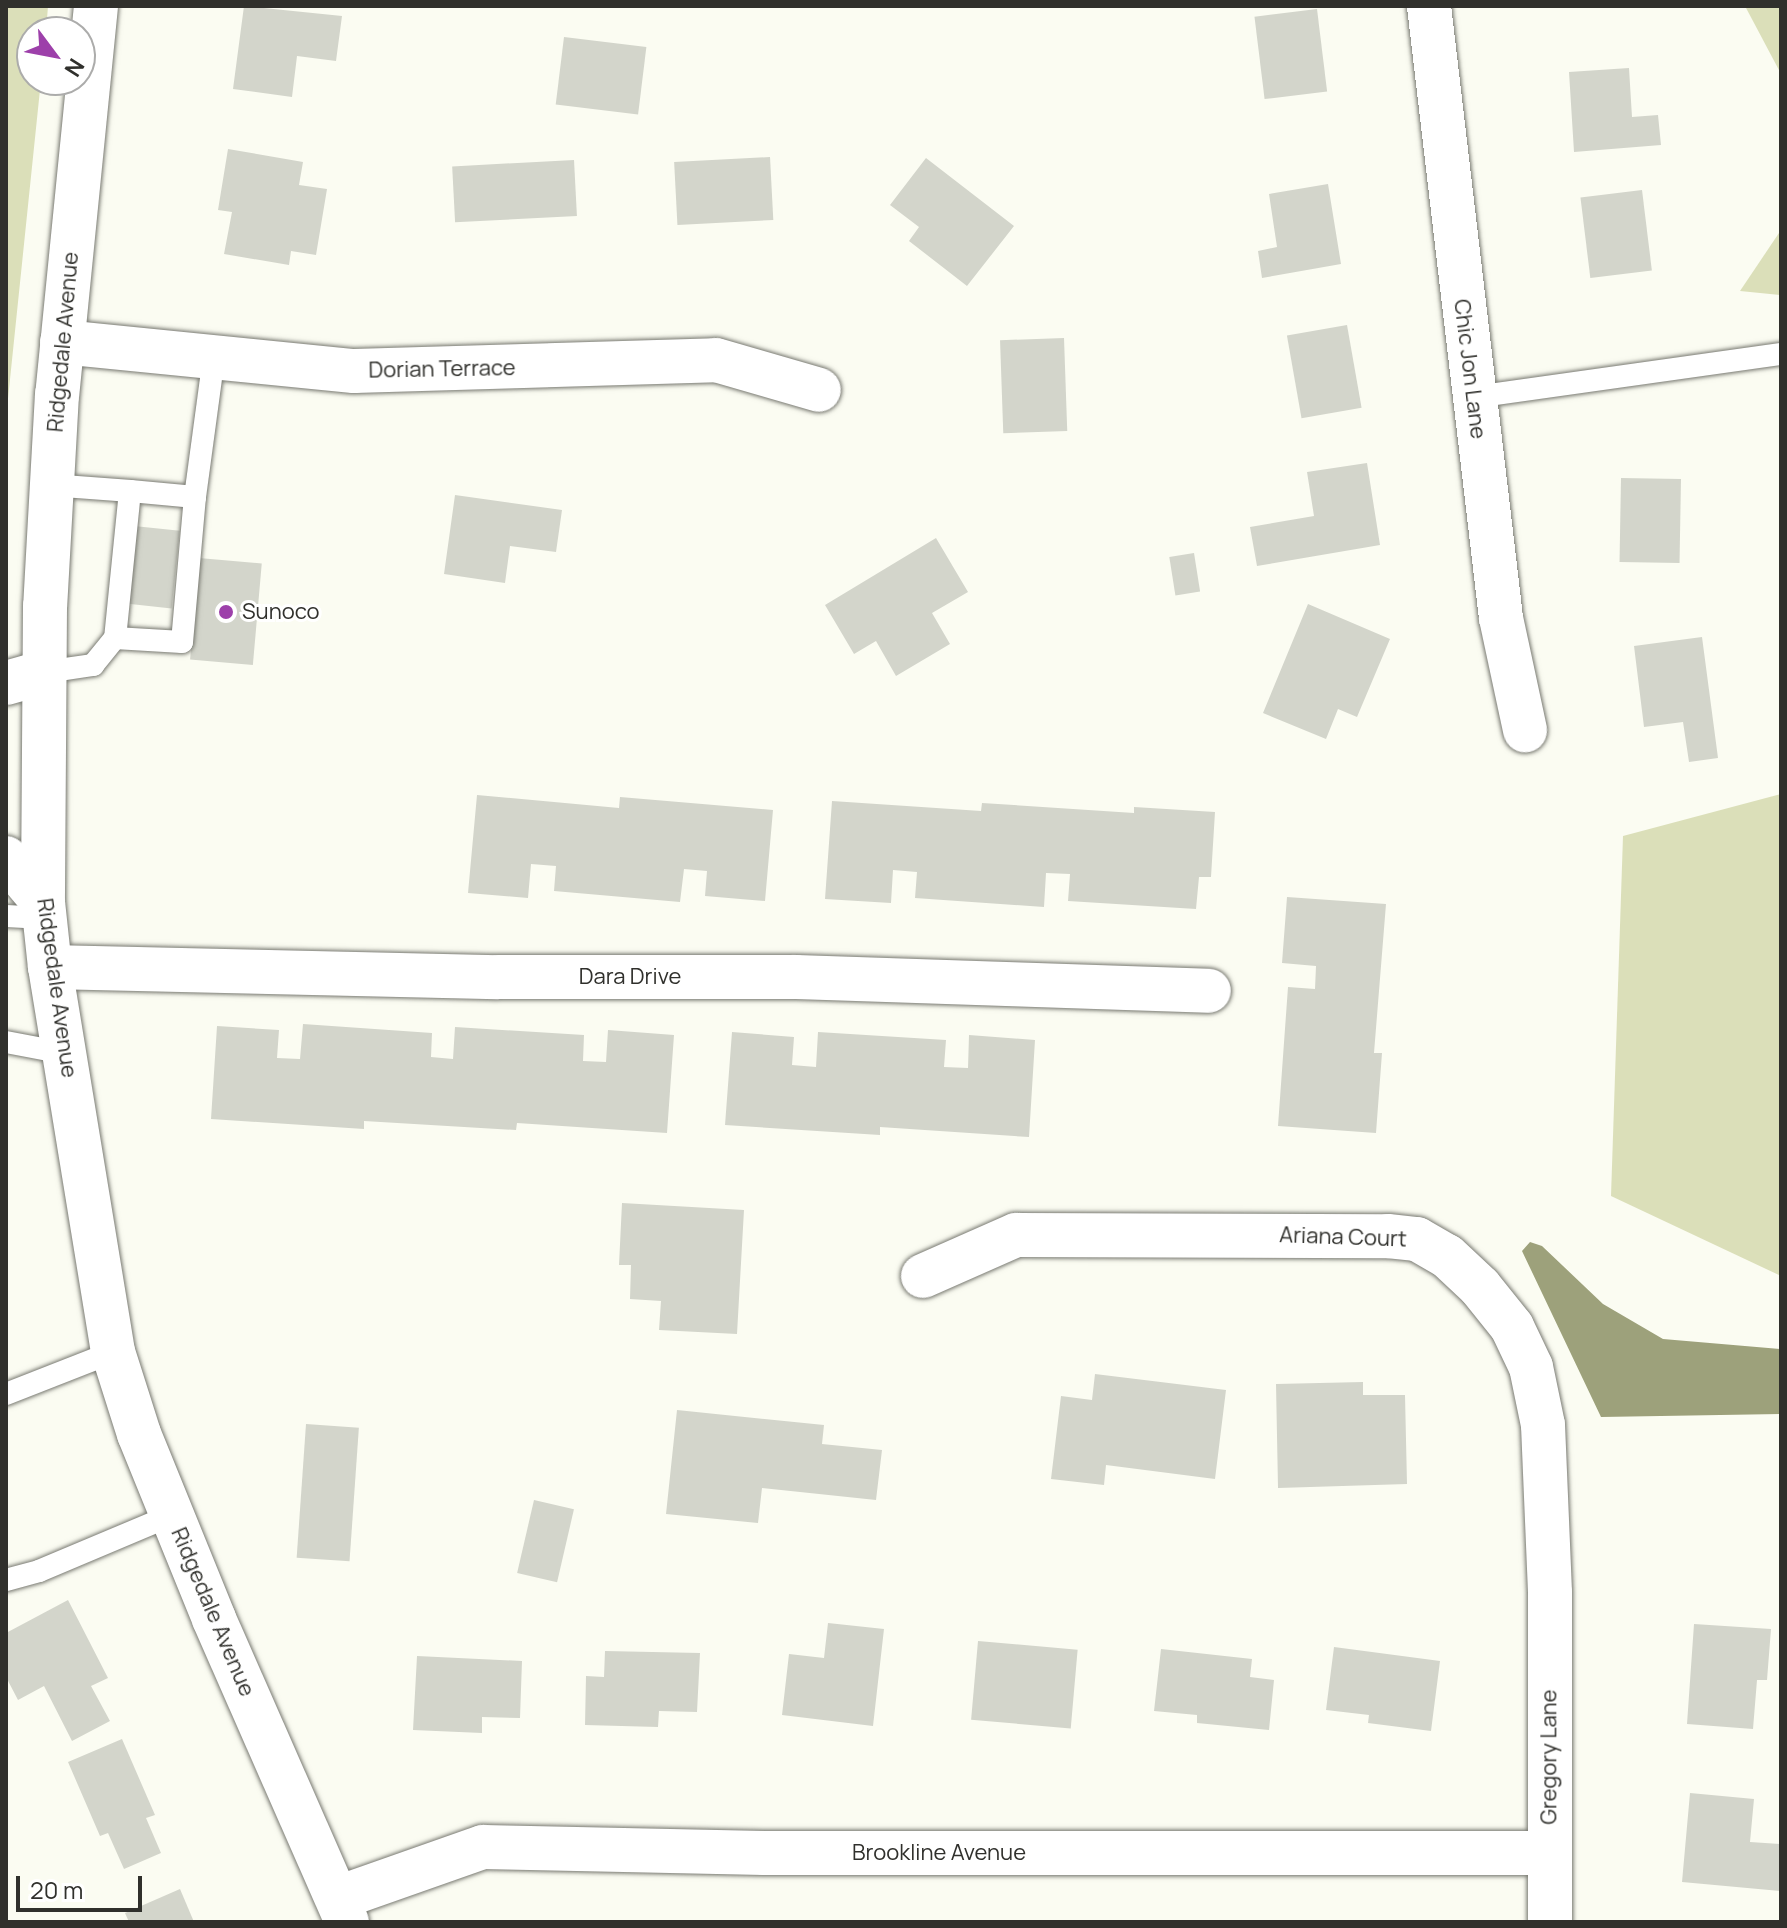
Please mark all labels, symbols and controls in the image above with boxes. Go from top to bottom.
north arrow [16,16,96,96]
text: N [58,53,92,82]
street label: Ridgedale Avenue [42,251,84,433]
street label: Chic Jon Lane [1448,298,1492,440]
street label: Dorian Terrace [368,355,516,383]
place label: Sunoco [242,599,319,625]
marker: Sunoco [217,603,235,621]
street label: Ridgedale Avenue [31,897,83,1079]
street label: Dara Drive [579,964,681,990]
street label: Ariana Court [1279,1222,1407,1252]
street label: Ridgedale Avenue [166,1524,260,1700]
street label: Gregory Lane [1536,1689,1562,1825]
street label: Brookline Avenue [852,1840,1026,1866]
scale bar [20,1860,146,1910]
text: 20 m [30,1873,83,1906]

